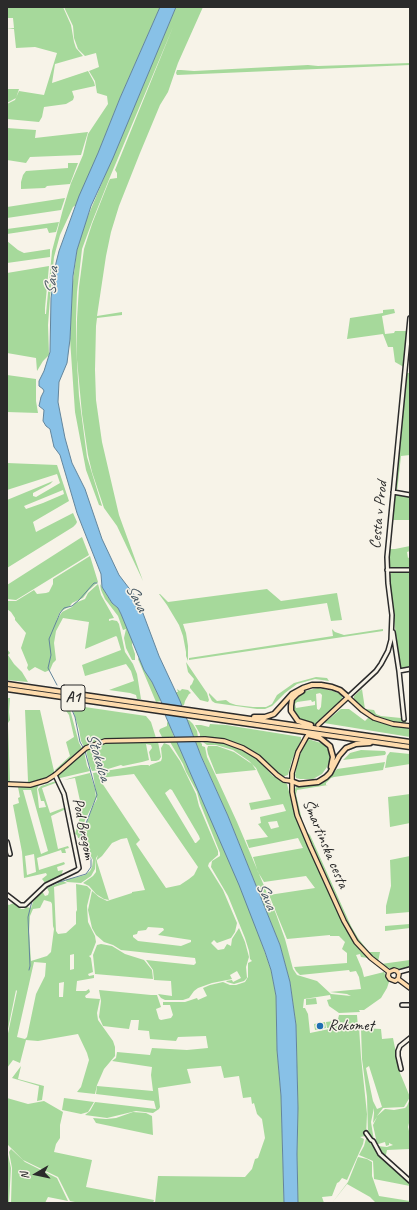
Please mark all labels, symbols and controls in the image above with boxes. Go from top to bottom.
water label: Sava [40,266,64,296]
street label: Cesta v Prod [366,480,392,550]
water label: Sava [121,581,151,615]
road number: A1 [61,685,85,711]
water label: Stokalca [81,731,115,783]
street label: Pod Bregom [68,797,98,861]
street label: Šmartinska cesta [298,797,352,891]
water label: Sava [251,879,281,913]
place label: Rokomet [328,1016,374,1036]
marker: Rokomet [315,1021,325,1031]
north arrow [16,1154,56,1194]
text: N [17,1171,32,1180]

